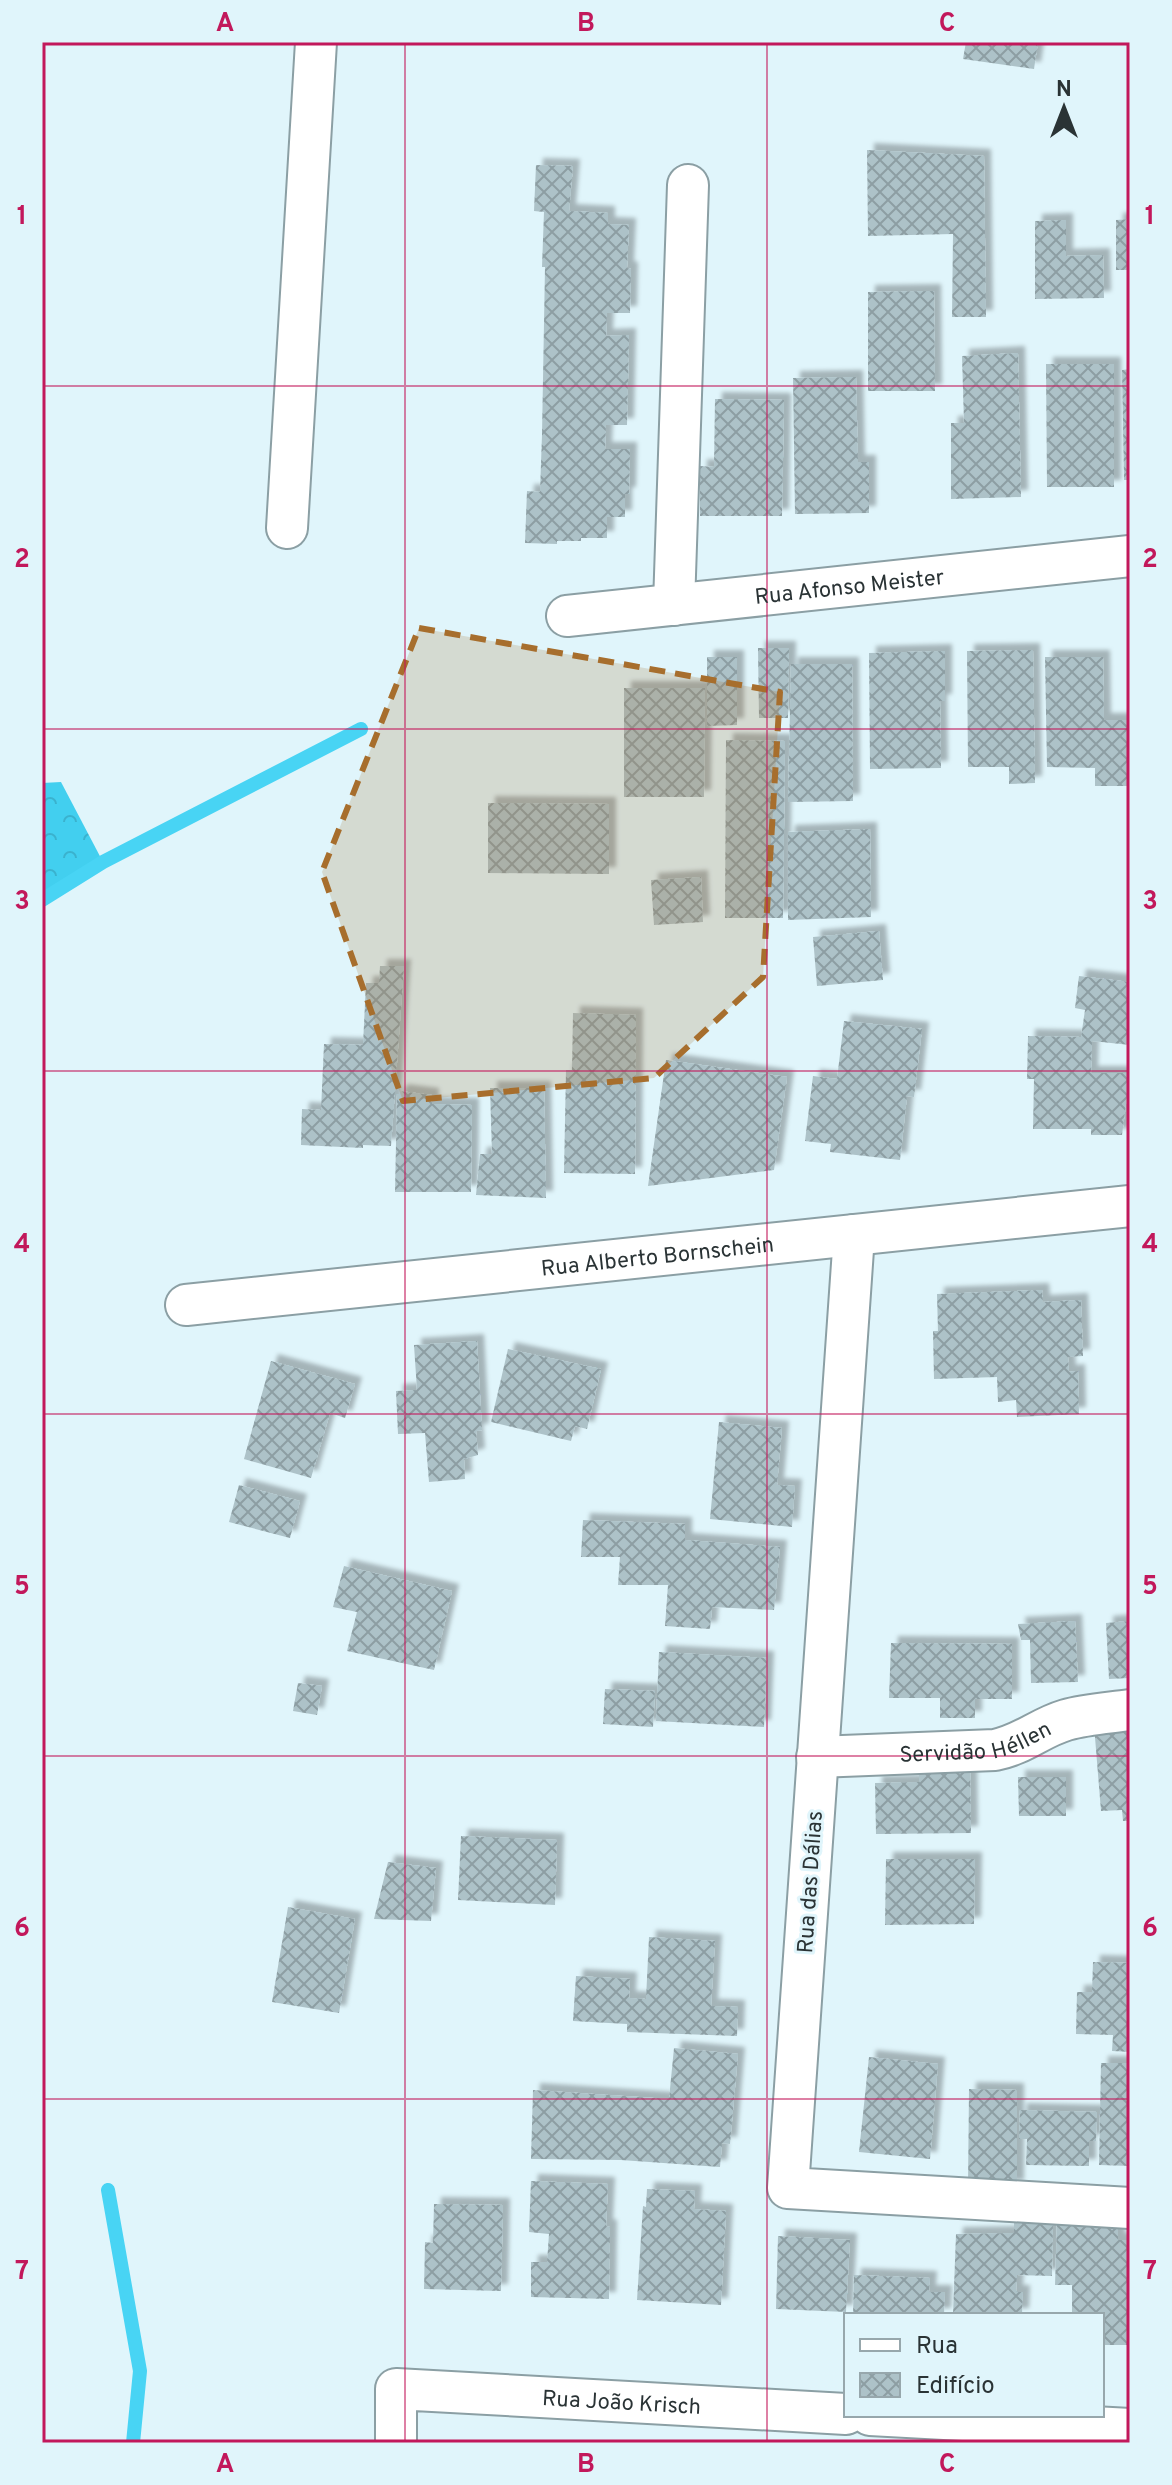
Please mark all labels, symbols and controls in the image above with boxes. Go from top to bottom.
text: A [216,8,234,41]
text: B [577,8,595,41]
text: C [939,8,955,41]
north arrow [1024,68,1104,148]
text: N [1056,77,1072,104]
text: 1 [17,201,27,234]
text: 1 [1145,201,1155,234]
text: 2 [14,544,30,577]
text: 2 [1142,544,1158,577]
street label: Rua Afonso Meister [754,565,946,612]
text: 3 [14,886,30,919]
text: 3 [1142,886,1158,919]
text: 4 [14,1229,30,1262]
text: 4 [1142,1229,1158,1262]
street label: Rua Alberto Bornschein [540,1232,775,1284]
text: 5 [14,1571,30,1604]
text: 5 [1142,1571,1158,1604]
street label: Servidão Héllen [899,1717,1056,1770]
street label: Rua das Dálias [793,1810,830,1954]
text: 6 [14,1913,30,1946]
text: 6 [1142,1913,1158,1946]
text: 7 [15,2256,29,2289]
text: 7 [1143,2256,1157,2289]
legend [844,2313,1104,2417]
text: Rua [916,2332,958,2362]
text: Edifício [916,2372,995,2402]
street label: Rua João Krisch [541,2386,702,2422]
text: A [216,2449,234,2482]
text: B [577,2449,595,2482]
text: C [939,2449,955,2482]

